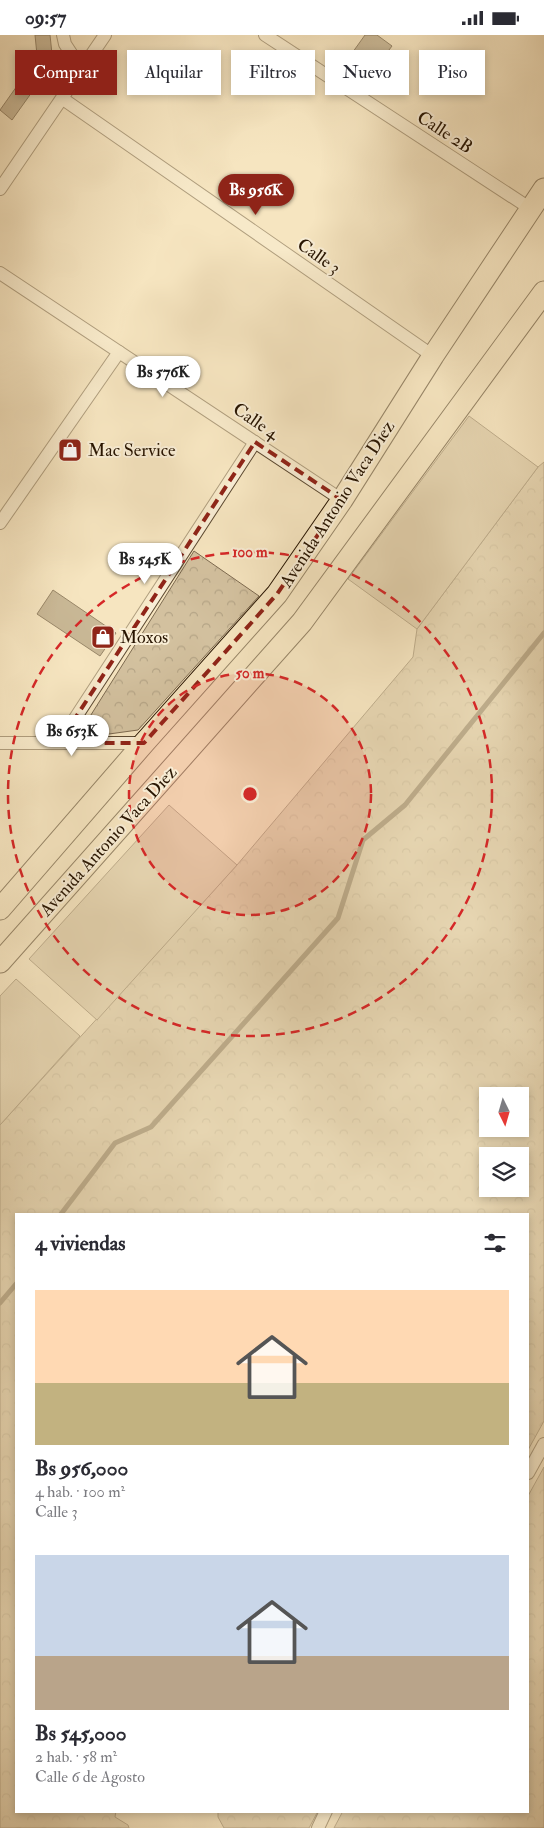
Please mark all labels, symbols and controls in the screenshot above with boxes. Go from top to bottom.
text: 09:57 [25,6,66,30]
chip: Comprar [15,50,117,95]
chip: Alquilar [127,50,221,95]
chip: Filtros [231,50,315,95]
chip: Nuevo [325,50,409,95]
chip: Piso [419,50,485,95]
street label: Calle 2B [413,106,477,159]
pin: Bs 956K [210,173,302,216]
text: Bs 956K [229,180,283,200]
street label: Calle 3 [293,233,345,280]
pin: Bs 576K [117,355,209,398]
text: Bs 576K [137,362,189,382]
street label: Calle 4 [228,398,284,446]
street label: Avenida Antonio Vaca Diez [274,416,400,593]
shop icon: Mac Service [57,437,83,463]
place label: Mac Service [88,439,176,462]
pin: Bs 545K [99,543,191,585]
text: 100 m [232,543,268,562]
text: Bs 545K [119,549,171,569]
shop icon: Moxos [90,624,116,650]
place label: Moxos [120,626,168,649]
text: 50 m [236,664,265,683]
pin: Bs 653K [26,715,118,757]
text: Bs 653K [46,721,98,741]
street label: Avenida Antonio Vaca Diez [34,761,182,922]
centre of rings [241,785,259,803]
north arrow [479,1087,529,1137]
map controls [479,1087,529,1197]
button: layers [479,1147,529,1197]
icon: filters [481,1229,509,1257]
text: 4 viviendas [35,1230,126,1257]
icon: home [227,1322,317,1412]
text: Bs 956,000 [35,1455,128,1482]
text: 4 hab. · 100 m² [35,1482,125,1502]
text: Calle 3 [35,1502,78,1522]
icon: home [227,1587,317,1677]
text: Bs 545,000 [35,1720,127,1747]
text: 2 hab. · 58 m² [35,1747,117,1767]
text: Calle 6 de Agosto [35,1767,145,1787]

